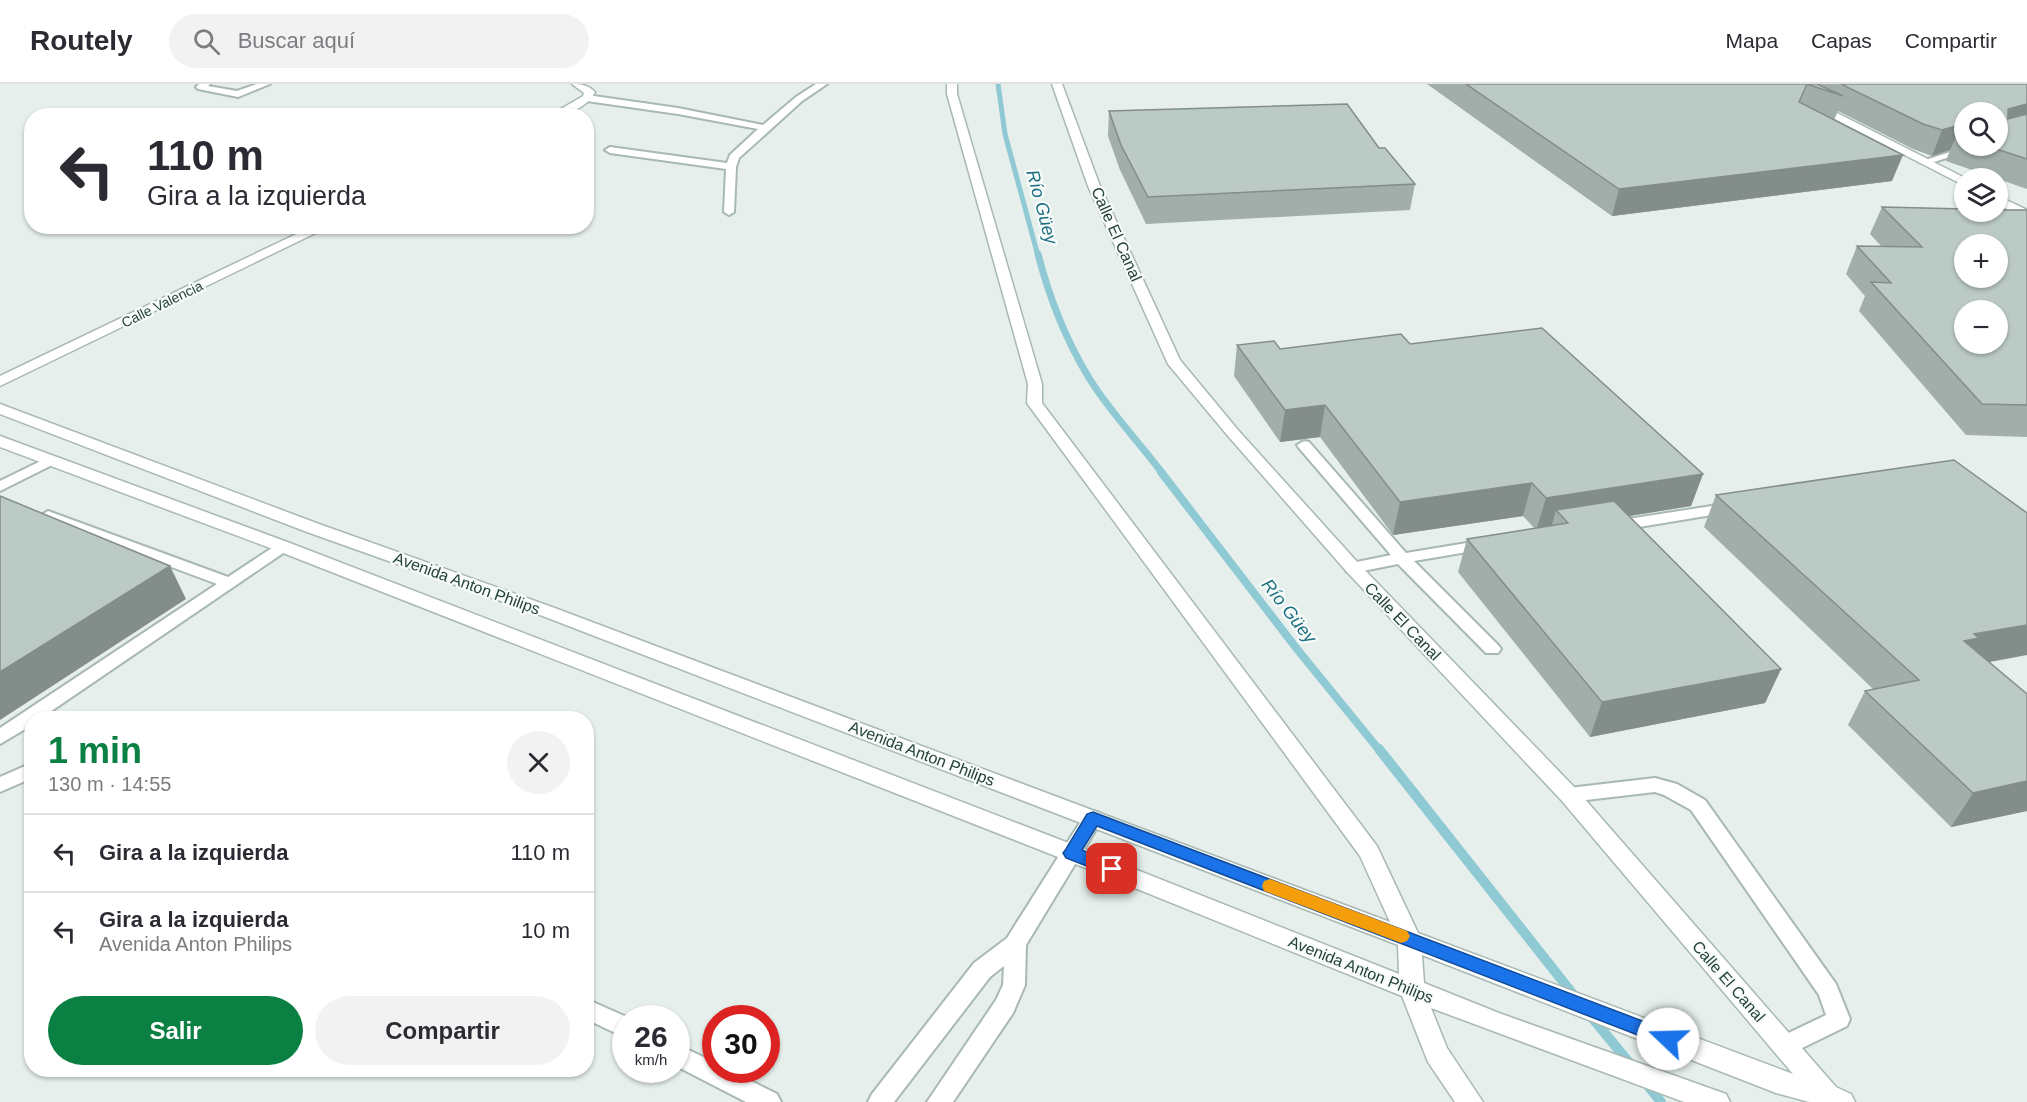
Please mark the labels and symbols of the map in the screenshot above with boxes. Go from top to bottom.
water label: Río Güey [1022,168,1062,247]
street label: Calle El Canal [1088,184,1145,284]
street label: Calle Valencia [119,277,205,331]
street label: Avenida Anton Philips [391,549,542,618]
water label: Río Güey [1258,575,1321,648]
street label: Calle El Canal [1361,579,1444,664]
street label: Avenida Anton Philips [847,718,997,789]
pin [1086,843,1137,894]
street label: Avenida Anton Philips [1286,933,1436,1006]
street label: Calle El Canal [1689,937,1768,1025]
speed limit sign: 30 [702,1005,780,1083]
position arrow [1636,1007,1700,1071]

